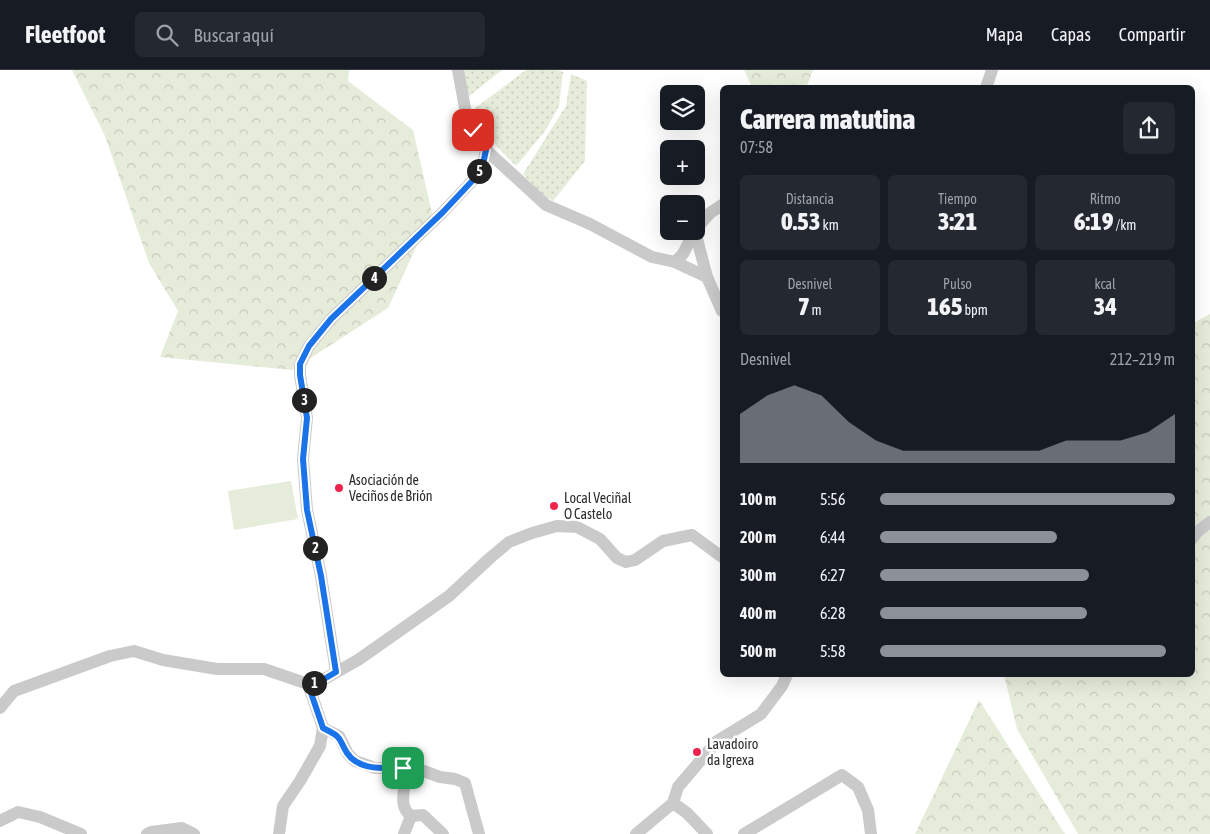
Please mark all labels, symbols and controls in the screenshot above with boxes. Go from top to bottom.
search box [135,12,485,57]
text: Fleetfoot [25,21,105,48]
icon: search [153,21,181,49]
text: Buscar aquí [193,24,274,46]
text: Mapa [986,24,1023,45]
text: Capas [1051,24,1091,45]
text: Compartir [1119,24,1185,45]
map controls [660,85,705,240]
button: layers [660,85,705,130]
button: share [1123,102,1175,154]
text: Carrera matutina [740,103,915,135]
pin [452,109,494,151]
icon: check [459,116,487,144]
text: 07:58 [740,138,773,156]
button: + [660,140,705,185]
pin: 5 [466,158,492,184]
text: 5 [476,163,483,179]
text: Distancia [786,191,834,207]
text: Tiempo [938,191,977,207]
text: Ritmo [1090,191,1121,207]
button: − [660,195,705,240]
text: 0.53 [781,207,821,235]
text: 3:21 [938,207,977,235]
text: 6:19 [1074,207,1114,235]
text: km [821,217,839,233]
text: /km [1114,217,1136,233]
pin: 4 [362,266,386,290]
text: 4 [371,270,378,286]
text: Desnivel [787,276,832,292]
text: Pulso [943,276,972,292]
text: kcal [1095,276,1116,292]
text: 7 [798,292,810,320]
text: 165 [927,292,962,320]
text: 34 [1093,292,1117,320]
text: m [810,302,822,318]
text: bpm [962,302,988,318]
text: Desnivel [740,350,791,368]
text: 212–219 m [1110,350,1175,368]
pin: 3 [292,388,316,412]
text: 3 [301,392,308,408]
place label: Asociación de Veciños de Brión [349,472,433,504]
marker: Asociación de Veciños de Brión [333,482,345,494]
place label: Local Veciñal O Castelo [564,490,632,522]
text: 100 m [740,490,776,508]
text: 5:56 [820,490,845,508]
marker: Local Veciñal O Castelo [548,500,560,512]
text: 200 m [740,528,776,546]
text: 6:44 [820,528,845,546]
pin: 2 [302,536,328,560]
text: 2 [312,540,319,556]
text: 300 m [740,566,776,584]
text: 6:27 [820,566,845,584]
text: 400 m [740,604,776,622]
text: 6:28 [820,604,845,622]
text: 500 m [740,642,776,660]
text: 5:58 [820,642,845,660]
pin: 1 [302,670,326,696]
text: 1 [311,675,318,691]
place label: Lavadoiro da Igrexa [707,736,758,768]
marker: Lavadoiro da Igrexa [691,746,703,758]
pin [382,747,424,789]
icon: arrive [389,754,417,782]

